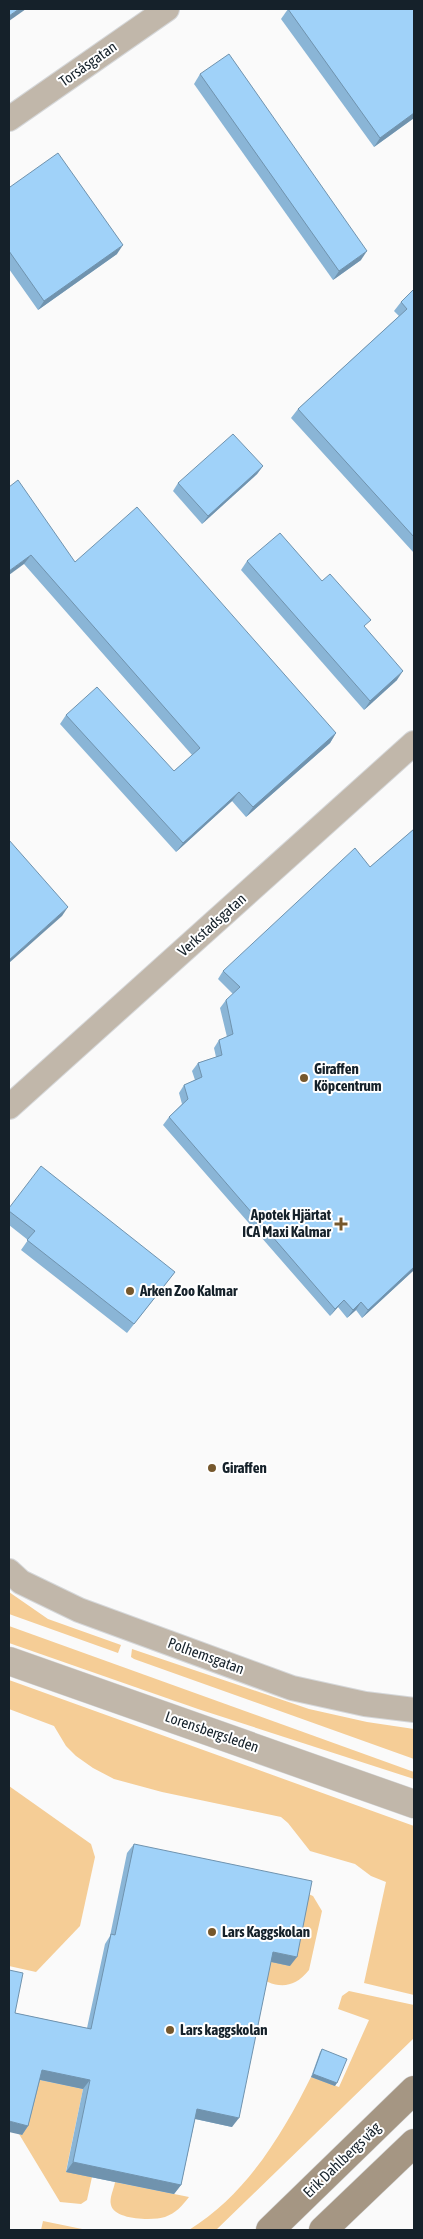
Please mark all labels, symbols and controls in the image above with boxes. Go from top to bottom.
street label: Torsåsgatan [56,38,120,90]
street label: Verkstadsgatan [174,890,249,960]
place label: Giraffen Köpcentrum [314,1060,382,1094]
marker: Giraffen Köpcentrum [298,1072,310,1084]
place label: Apotek Hjärtat ICA Maxi Kalmar [242,1206,332,1240]
marker: Apotek Hjärtat ICA Maxi Kalmar [335,1218,347,1230]
place label: Arken Zoo Kalmar [139,1282,238,1299]
marker: Arken Zoo Kalmar [124,1285,136,1297]
place label: Giraffen [222,1459,267,1476]
marker: Giraffen [206,1462,218,1474]
street label: Polhemsgatan [166,1634,247,1677]
street label: Lorensbergsleden [163,1708,261,1756]
place label: Lars Kaggskolan [222,1923,310,1940]
marker: Lars Kaggskolan [206,1926,218,1938]
place label: Lars kaggskolan [180,2021,268,2038]
marker: Lars kaggskolan [164,2024,176,2036]
street label: Erik Dahlbergs väg [300,2118,384,2201]

